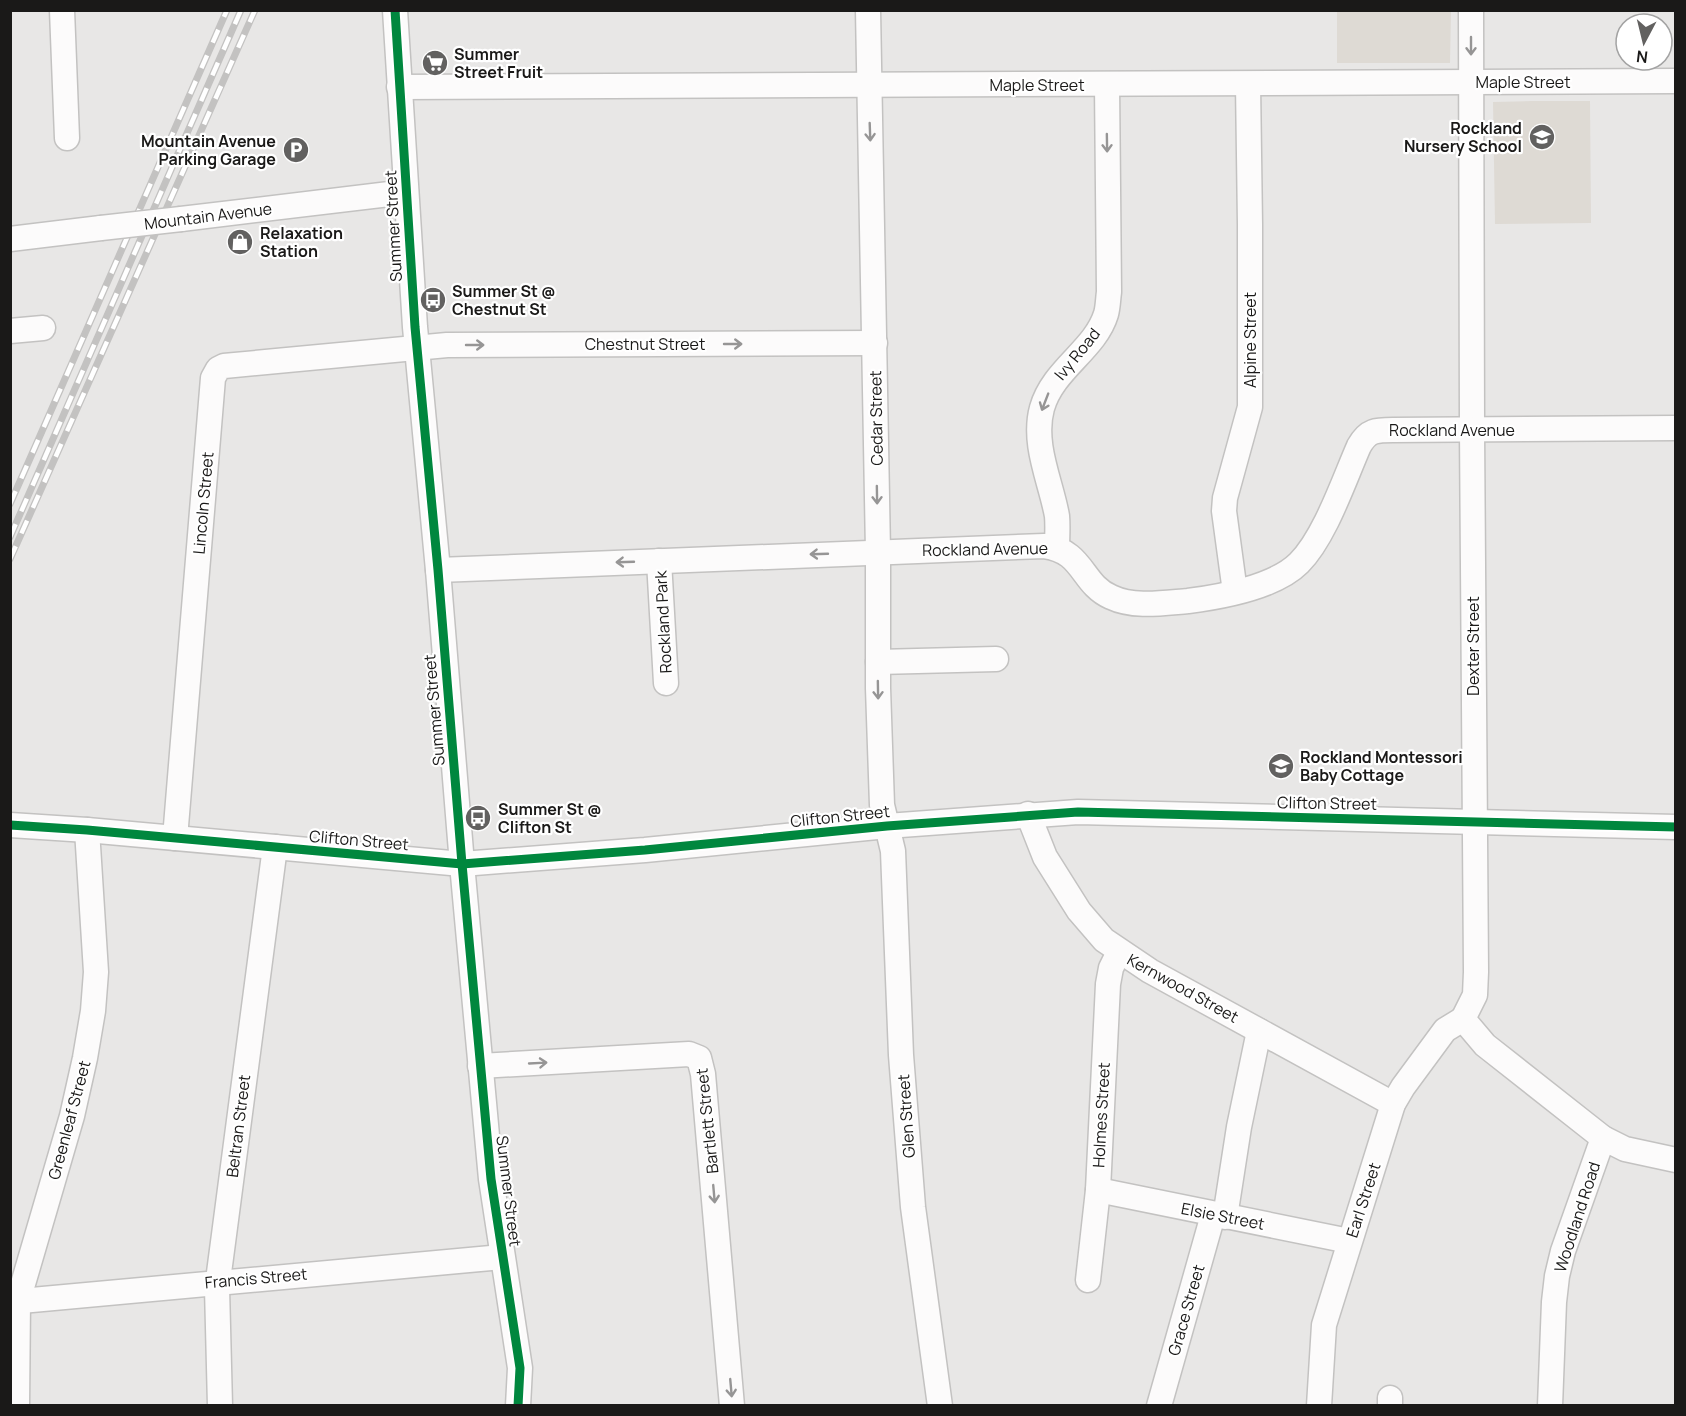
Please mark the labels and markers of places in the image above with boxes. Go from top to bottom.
place label: Summer Street Fruit [454,43,543,83]
supermarket icon: Summer Street Fruit [420,48,450,78]
place label: Rockland Nursery School [1404,117,1522,157]
school or university icon: Rockland Nursery School [1527,122,1557,152]
place label: Mountain Avenue Parking Garage [141,130,276,170]
parking icon: Mountain Avenue Parking Garage [281,135,311,165]
place label: Relaxation Station [260,222,343,262]
shop icon: Relaxation Station [225,227,255,257]
place label: Summer St @ Chestnut St [452,280,556,320]
bus stop icon: Summer St @ Chestnut St [418,285,448,315]
place label: Rockland Montessori Baby Cottage [1300,746,1463,786]
school or university icon: Rockland Montessori Baby Cottage [1266,751,1296,781]
place label: Summer St @ Clifton St [498,798,602,838]
bus stop icon: Summer St @ Clifton St [463,803,493,833]

